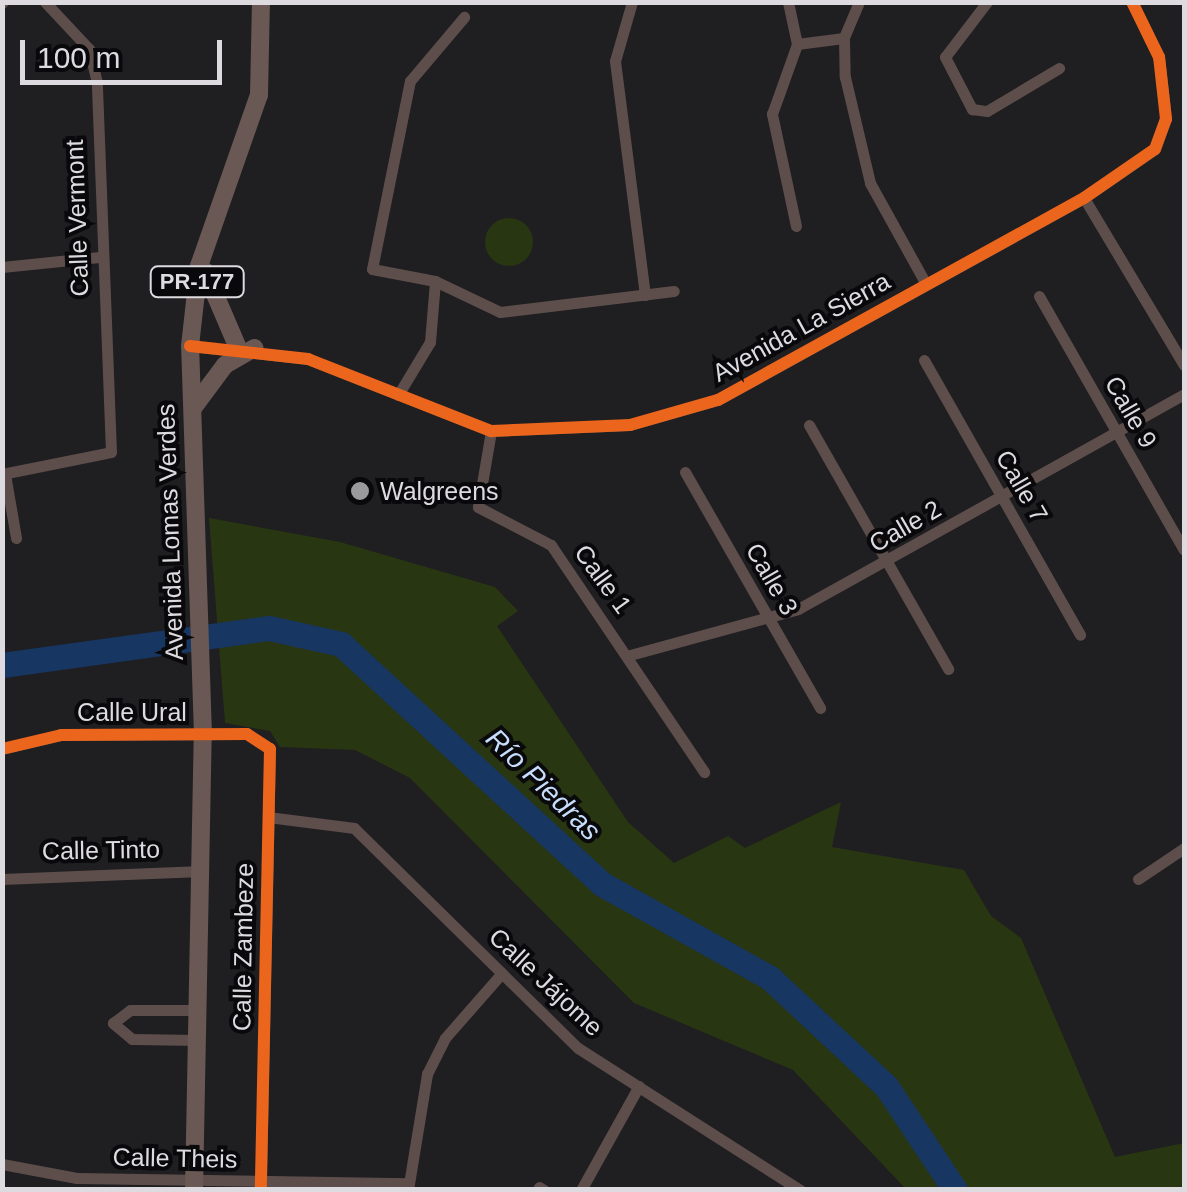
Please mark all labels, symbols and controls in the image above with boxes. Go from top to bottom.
scale bar [25,20,228,82]
text: 100 m [37,41,120,74]
street label: Calle Vermont [59,139,95,297]
road number: PR-177 [150,265,244,299]
street label: Avenida La Sierra [707,266,895,388]
street label: Calle 9 [1099,371,1163,453]
street label: Avenida Lomas Verdes [151,403,189,661]
street label: Calle 7 [990,445,1054,527]
place label: Walgreens [380,476,499,506]
marker: Walgreens [349,480,371,502]
street label: Calle 2 [864,494,946,558]
street label: Calle 3 [740,538,804,620]
street label: Calle 1 [568,539,638,619]
street label: Calle Ural [77,697,187,727]
water label: Río Piedras [479,722,607,848]
street label: Calle Tinto [41,834,161,866]
street label: Calle Zambeze [227,863,259,1031]
street label: Calle Jájome [483,922,609,1042]
street label: Calle Theis [112,1142,238,1174]

